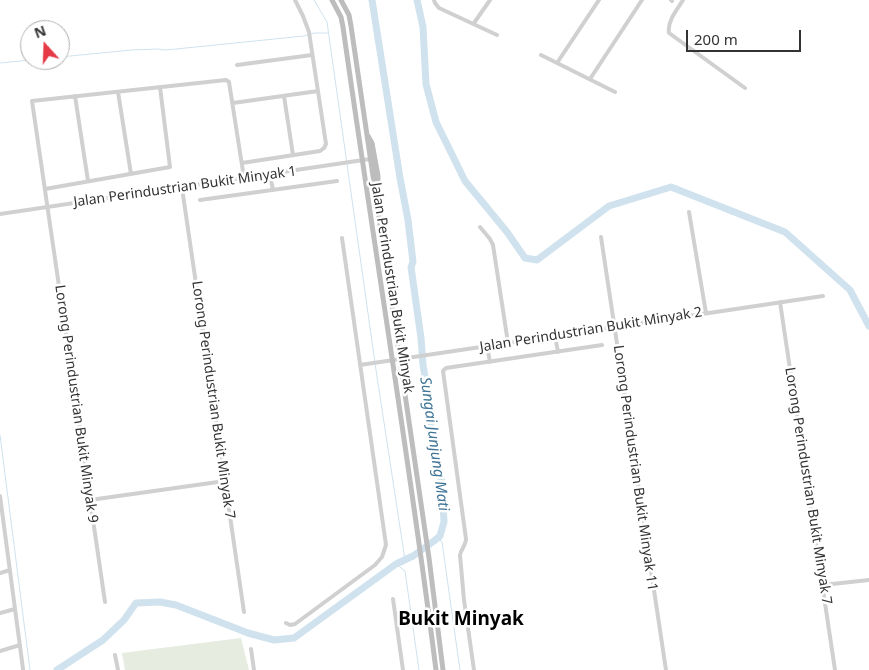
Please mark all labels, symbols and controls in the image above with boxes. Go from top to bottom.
north arrow [20,20,70,70]
scale bar [689,20,804,52]
text: N [31,21,49,42]
text: 200 m [694,29,738,49]
street label: Jalan Perindustrian Bukit Minyak 1 [72,163,298,211]
street label: Jalan Perindustrian Bukit Minyak [367,181,417,395]
street label: Lorong Perindustrian Bukit Minyak 7 [188,280,238,520]
street label: Lorong Perindustrian Bukit Minyak 9 [51,284,101,524]
street label: Jalan Perindustrian Bukit Minyak 2 [479,304,703,356]
street label: Lorong Perindustrian Bukit Minyak 11 [609,344,661,592]
street label: Lorong Perindustrian Bukit Minyak 7 [781,366,835,606]
water label: Sungai Junjung Mati [416,376,452,512]
district label: Bukit Minyak [398,609,524,631]

